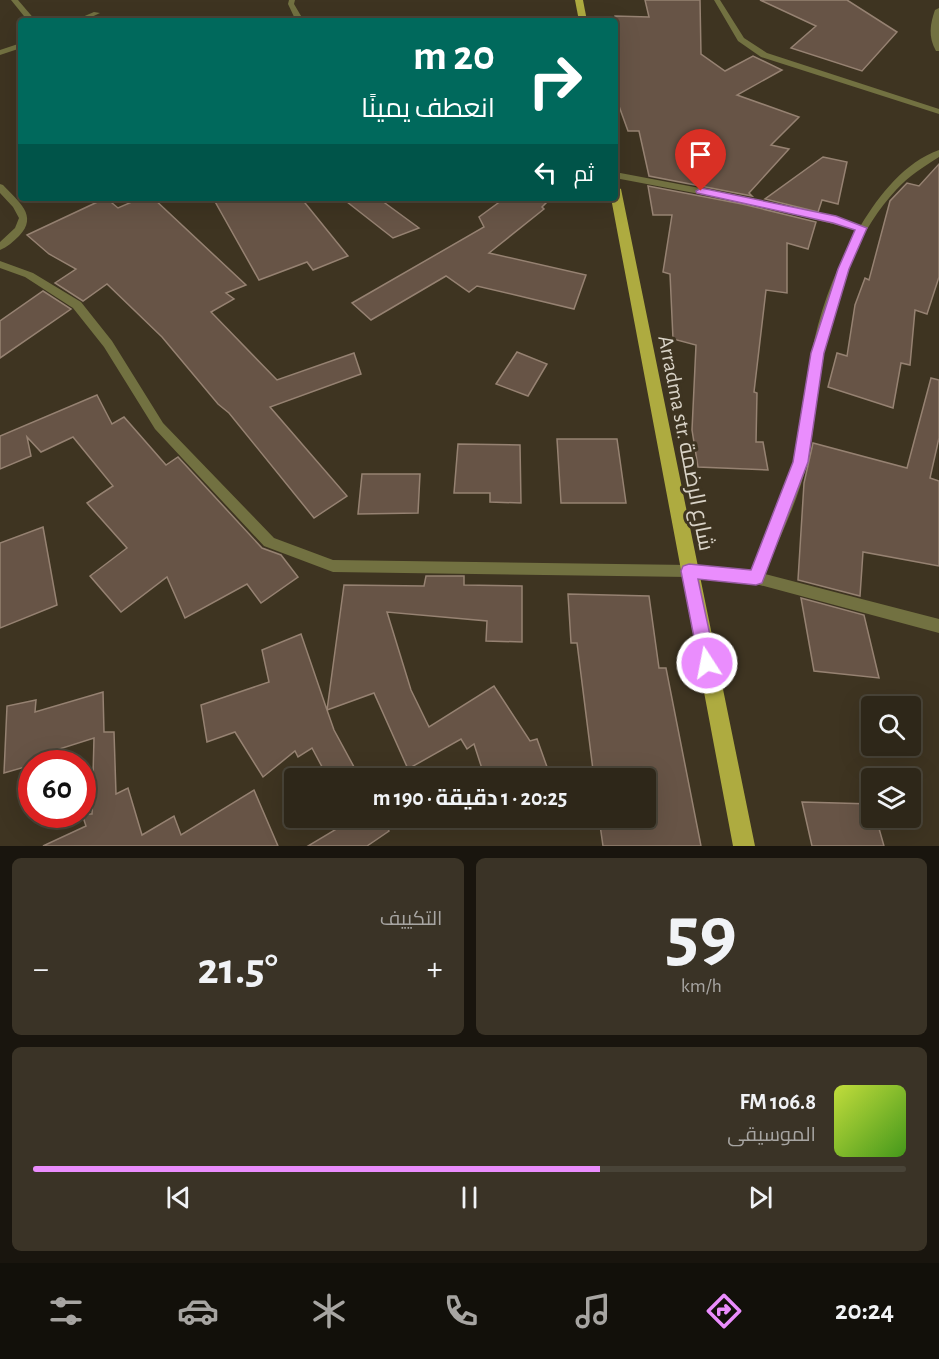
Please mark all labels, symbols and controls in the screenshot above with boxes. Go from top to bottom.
text: 20 m [413,35,495,77]
icon: right [516,42,594,120]
text: انعطف يمينًا [361,95,495,122]
pin [675,129,726,191]
icon: arrive [684,138,717,171]
icon: left [529,156,562,189]
text: ثم [574,163,594,185]
street label: Arradma str. شارع الرضمة [651,334,718,553]
position arrow [675,631,739,695]
map controls [861,696,921,828]
button: search [861,696,921,756]
speed limit sign: 60 [18,750,96,828]
button: layers [861,768,921,828]
text: 20:25 · 1 دقيقة · 190 m [373,787,567,809]
text: 59 [666,896,737,974]
text: التكييف [380,909,443,929]
text: 21.5° [198,947,278,992]
text: − [33,953,49,986]
text: + [427,953,442,986]
text: km/h [681,976,722,996]
text: 106.8 FM [739,1091,816,1113]
text: الموسيقى [727,1125,816,1145]
icon: previous [162,1181,195,1214]
icon: pause [453,1181,486,1214]
icon: next [744,1181,777,1214]
icon: filters [45,1290,87,1332]
icon: car [177,1290,219,1332]
icon: climate [308,1290,350,1332]
icon: phone [440,1290,482,1332]
icon: music [572,1290,614,1332]
icon: directions [703,1290,745,1332]
text: 20:24 [835,1297,894,1324]

